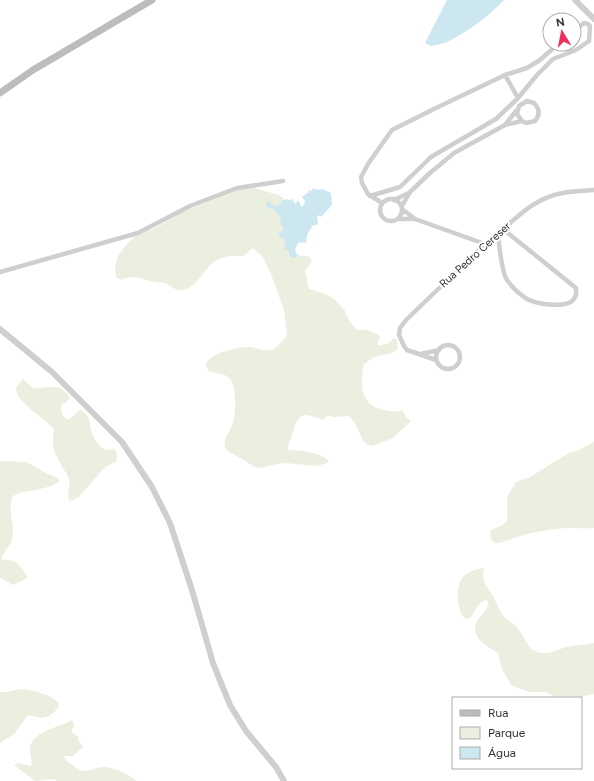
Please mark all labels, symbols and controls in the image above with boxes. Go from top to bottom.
north arrow [542,12,582,52]
text: N [555,16,566,30]
street label: Rua Pedro Cereser [437,219,514,290]
legend [452,697,582,769]
text: Rua [488,706,508,720]
text: Parque [488,726,526,740]
text: Água [488,746,516,760]

